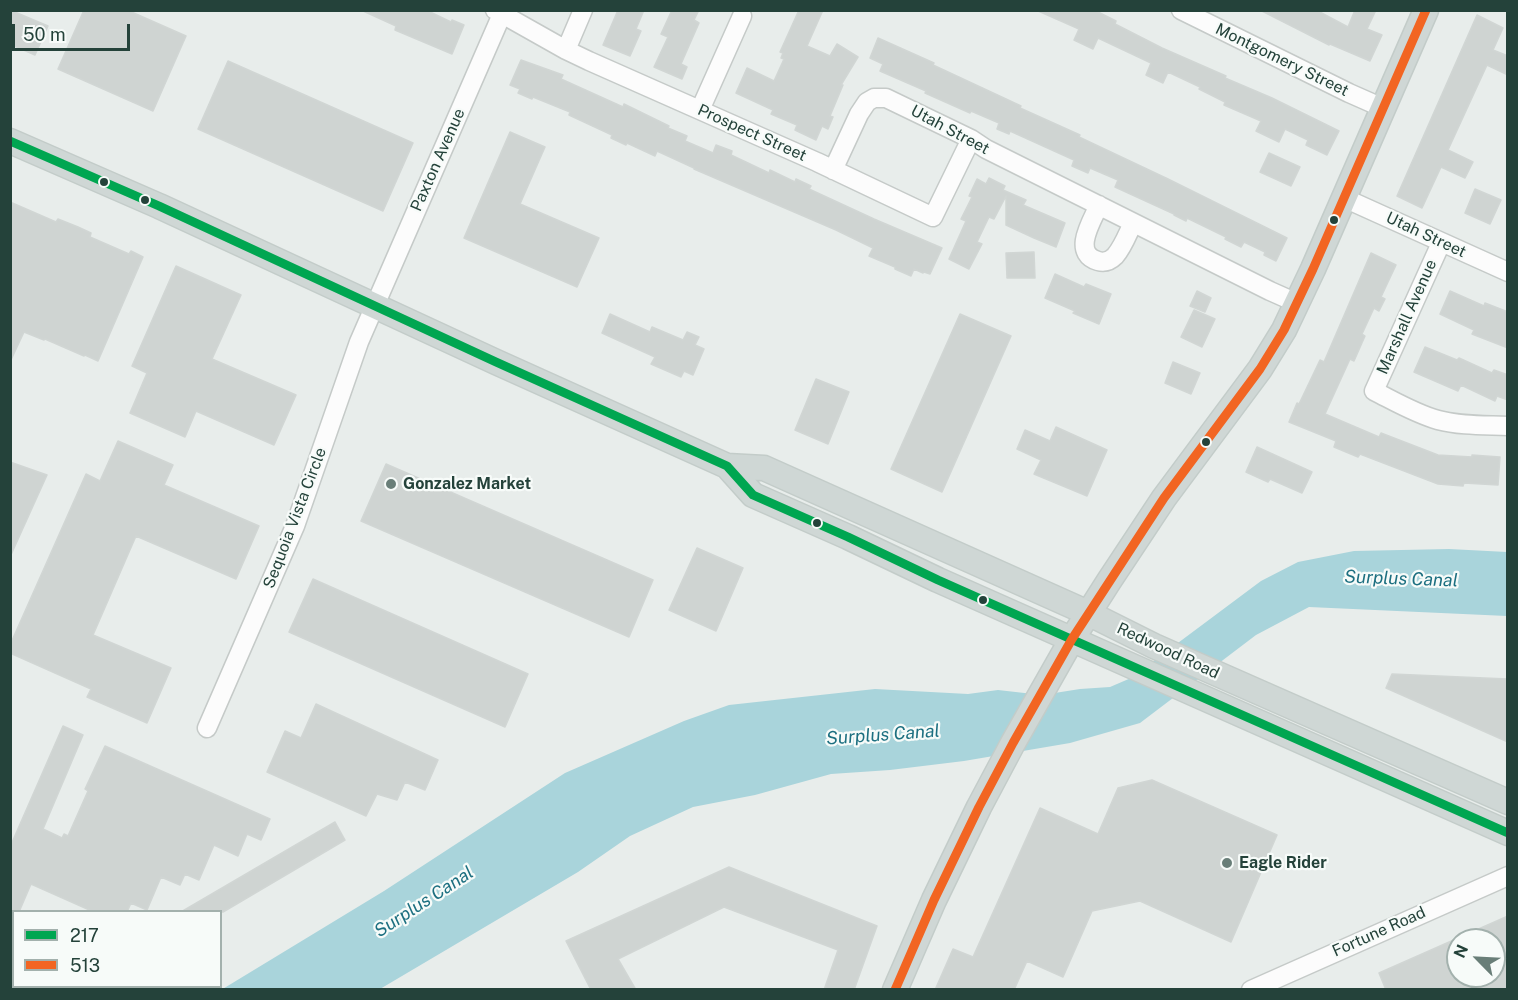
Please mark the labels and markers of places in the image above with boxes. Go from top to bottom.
unlabelled marker [98,176,110,188]
unlabelled marker [139,194,151,206]
unlabelled marker [1328,214,1340,226]
unlabelled marker [1200,436,1212,448]
place label: Gonzalez Market [403,474,531,494]
marker: Gonzalez Market [384,477,398,491]
unlabelled marker [811,517,823,529]
unlabelled marker [977,594,989,606]
place label: Eagle Rider [1239,853,1327,873]
marker: Eagle Rider [1220,856,1234,870]

